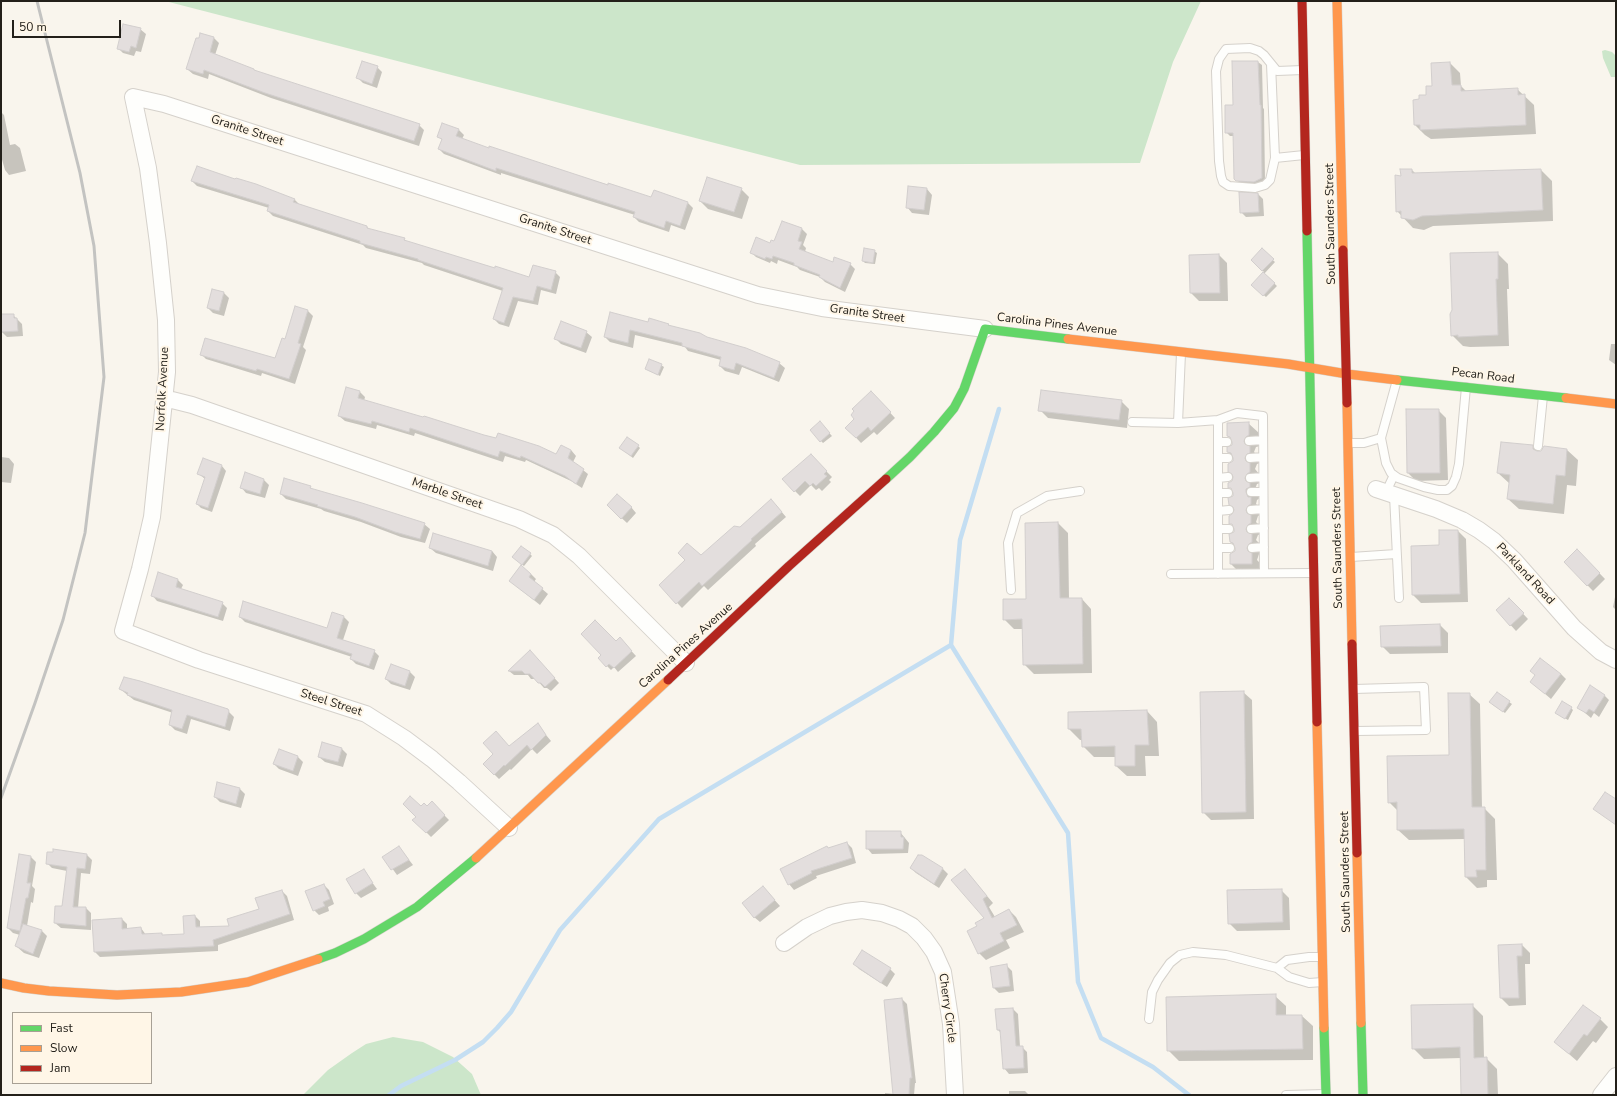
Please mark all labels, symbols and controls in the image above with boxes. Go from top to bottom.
scale bar [14,12,123,38]
text: 50 m [19,19,47,35]
street label: Granite Street [209,113,285,149]
street label: South Saunders Street [1323,163,1339,285]
street label: Granite Street [517,212,593,248]
street label: Granite Street [829,302,905,326]
street label: Carolina Pines Avenue [996,310,1118,340]
street label: Norfolk Avenue [154,347,172,431]
street label: Pecan Road [1451,365,1515,387]
street label: Marble Street [410,475,484,513]
street label: South Saunders Street [1330,487,1346,609]
street label: Parkland Road [1493,540,1557,608]
street label: Carolina Pines Avenue [636,600,736,692]
street label: Steel Street [299,686,363,720]
street label: South Saunders Street [1338,811,1354,933]
street label: Cherry Circle [935,972,959,1044]
legend [12,1012,152,1084]
text: Fast [50,1020,73,1036]
text: Slow [50,1040,78,1056]
text: Jam [50,1060,71,1076]

